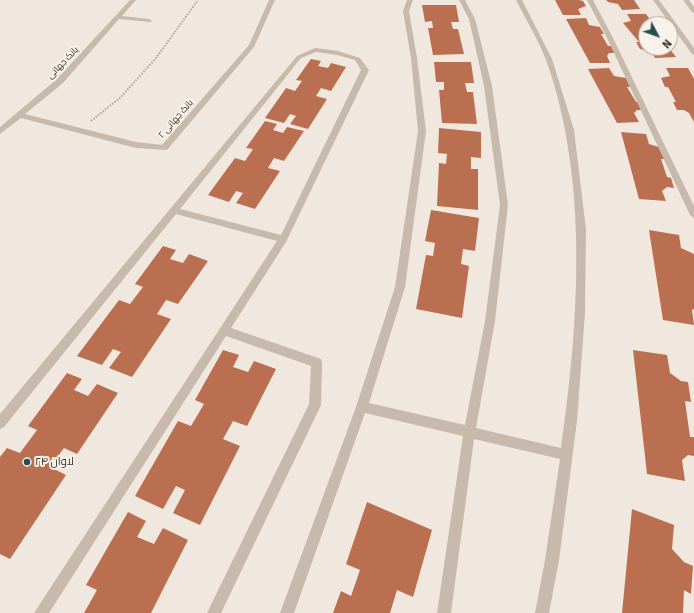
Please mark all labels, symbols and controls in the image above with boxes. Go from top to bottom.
north arrow [638,16,678,56]
text: N [659,36,674,51]
street label: بانک جهانی [45,45,81,81]
street label: بانک جهانی ۲ [156,98,196,140]
place label: لاوان ۲۴ [35,455,74,469]
marker: لاوان ۲۴ [22,457,32,467]

